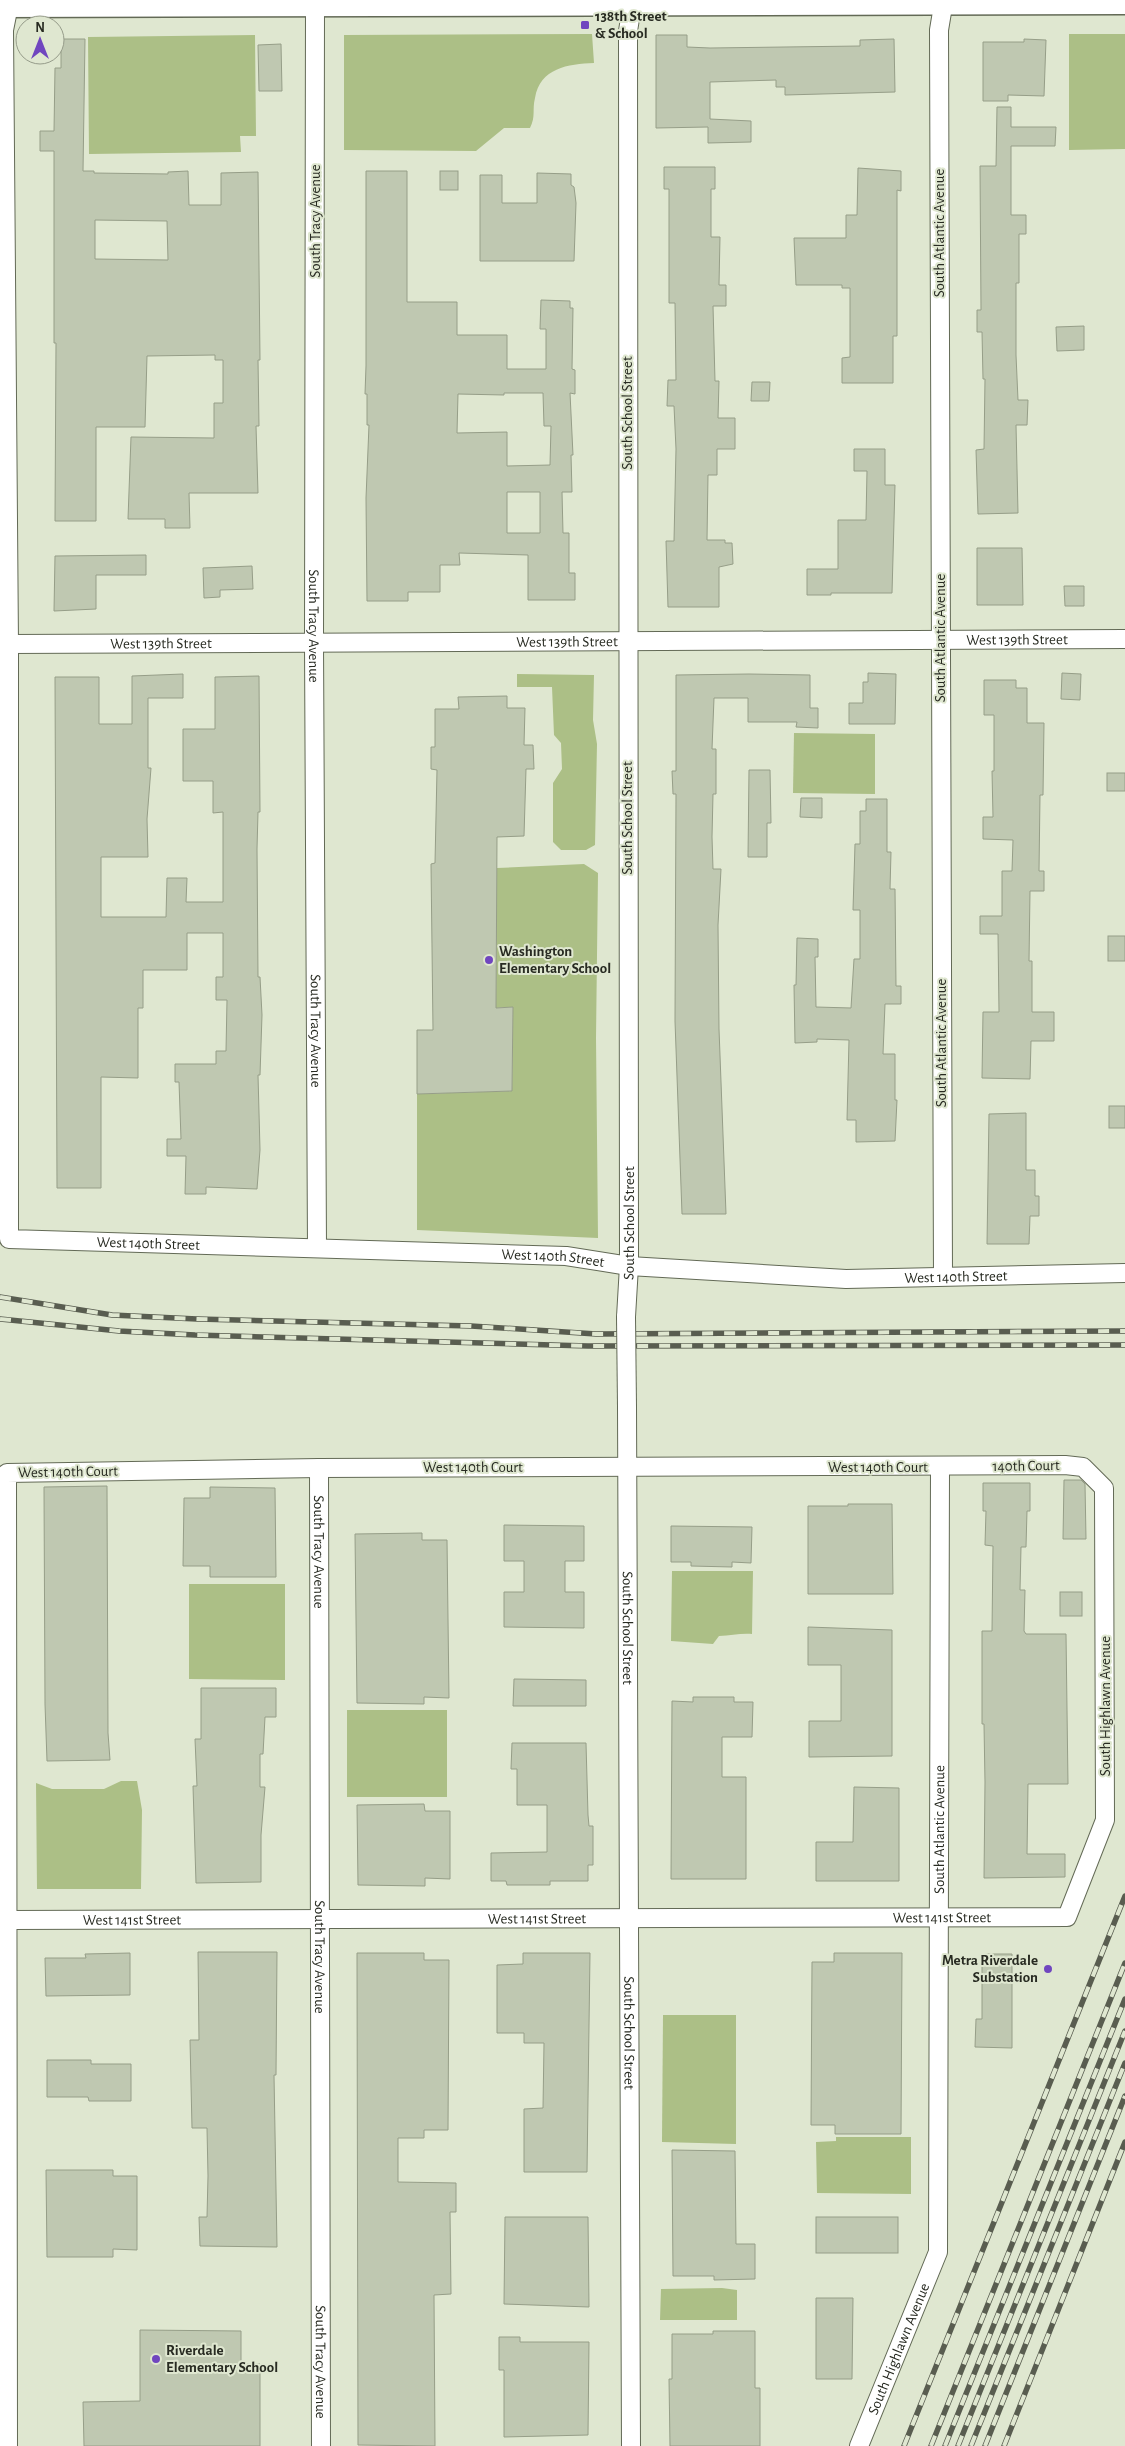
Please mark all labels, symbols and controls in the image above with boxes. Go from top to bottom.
place label: 138th Street & School [595,9,667,41]
north arrow [15,15,65,65]
marker: 138th Street & School [579,19,591,31]
text: N [35,21,45,35]
street label: South Tracy Avenue [308,164,323,278]
street label: South Atlantic Avenue [932,169,947,297]
street label: South School Street [620,356,635,470]
street label: South Tracy Avenue [306,569,322,683]
street label: South Atlantic Avenue [933,574,948,702]
street label: West 139th Street [966,632,1068,647]
street label: West 139th Street [516,634,618,649]
street label: West 139th Street [110,636,212,651]
street label: South School Street [620,761,635,875]
place label: Washington Elementary School [499,944,611,976]
marker: Washington Elementary School [483,954,495,966]
street label: South Tracy Avenue [308,974,324,1088]
street label: South Atlantic Avenue [934,979,949,1107]
street label: South School Street [621,1166,637,1280]
street label: West 140th Street [96,1234,200,1252]
street label: West 140th Street [501,1247,606,1270]
street label: West 140th Street [904,1268,1008,1285]
street label: 140th Court [992,1458,1060,1474]
street label: West 140th Court [423,1460,523,1475]
street label: West 140th Court [828,1460,928,1475]
street label: West 140th Court [18,1464,118,1480]
street label: South Tracy Avenue [312,1495,327,1609]
street label: South School Street [620,1571,636,1685]
street label: South Highlawn Avenue [1098,1636,1113,1776]
street label: South Atlantic Avenue [931,1765,947,1894]
street label: South Tracy Avenue [312,1900,328,2014]
street label: West 141st Street [893,1910,991,1925]
street label: West 141st Street [488,1911,586,1926]
street label: West 141st Street [83,1912,181,1927]
place label: Metra Riverdale Substation [942,1953,1038,1985]
marker: Metra Riverdale Substation [1042,1963,1054,1975]
street label: South School Street [622,1976,637,2090]
street label: South Highlawn Avenue [865,2281,932,2417]
street label: South Tracy Avenue [313,2305,328,2419]
place label: Riverdale Elementary School [166,2343,278,2375]
marker: Riverdale Elementary School [150,2353,162,2365]

